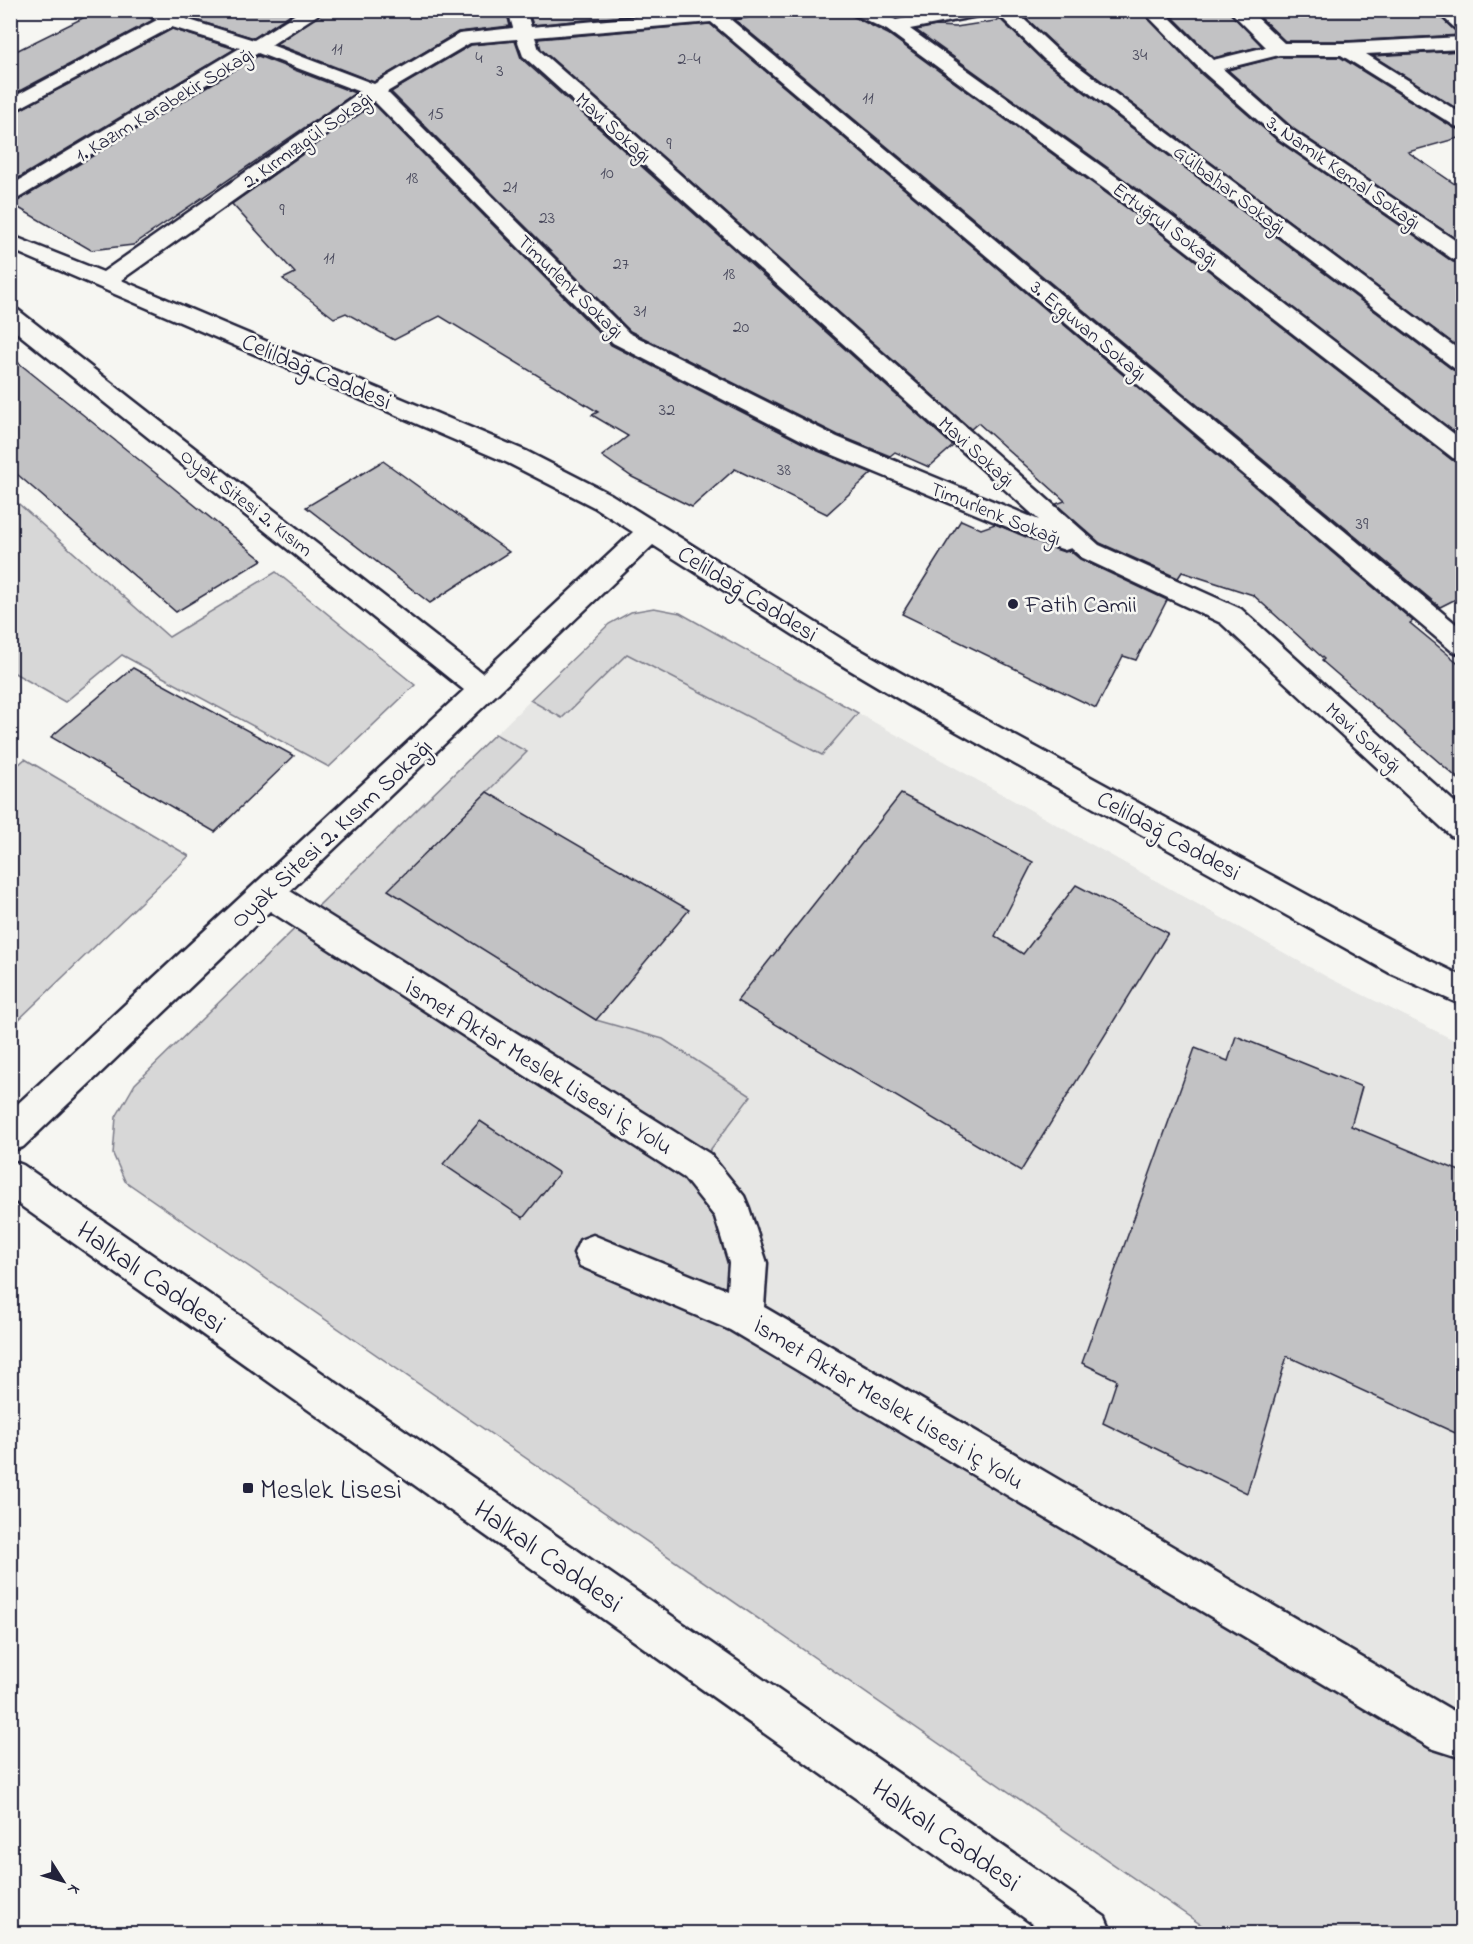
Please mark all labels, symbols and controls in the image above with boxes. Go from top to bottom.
house number: 11 [331,37,343,63]
street label: 1. Kazım Karabekir Sokağı [70,41,261,172]
house number: 34 [1133,43,1148,69]
house number: 4 [475,46,483,72]
house number: 2-4 [677,47,701,73]
house number: 3 [496,59,504,85]
street label: 2. Kırmızıgül Sokağı [237,85,380,198]
house number: 11 [862,86,874,112]
street label: Mavi Sokağı [567,87,657,172]
house number: 15 [428,102,444,128]
street label: 3. Namık Kemal Sokağı [1259,110,1426,239]
house number: 9 [666,132,672,158]
street label: Gülbahar Sokağı [1165,139,1291,244]
house number: 10 [600,161,614,187]
house number: 18 [406,166,418,192]
house number: 21 [503,175,518,201]
street label: Ertuğrul Sokağı [1105,176,1224,276]
house number: 9 [279,198,285,224]
house number: 23 [539,206,555,232]
street label: Timurlenk Sokağı [509,229,629,347]
house number: 11 [323,246,335,272]
house number: 27 [613,252,630,278]
house number: 18 [723,262,735,288]
street label: 3. Erguvan Sokağı [1022,274,1152,390]
house number: 31 [633,299,647,325]
house number: 20 [733,315,750,341]
street label: Celildağ Caddesi [236,326,396,421]
house number: 32 [659,398,675,424]
street label: Mavi Sokağı [930,411,1020,496]
street label: Oyak Sitesi 2. Kısım [173,443,318,565]
house number: 38 [777,458,791,484]
street label: Timurlenk Sokağı [925,476,1065,556]
house number: 39 [1356,512,1369,538]
street label: Celildağ Caddesi [670,538,824,652]
place label: Fatih Camii [1024,589,1137,624]
marker: Fatih Camii [1006,597,1020,611]
street label: Mavi Sokağı [1317,697,1407,782]
street label: Oyak Sitesi 2. Kısım Sokağı [224,732,442,939]
street label: Celildağ Caddesi [1089,783,1246,891]
street label: İsmet Aktar Meslek Lisesi İç Yolu [397,971,679,1165]
street label: Halkalı Caddesi [67,1212,233,1346]
street label: İsmet Aktar Meslek Lisesi İç Yolu [746,1310,1030,1500]
place label: Meslek Lisesi [260,1471,402,1512]
marker: Meslek Lisesi [241,1481,255,1495]
street label: Halkalı Caddesi [464,1491,630,1625]
street label: Halkalı Caddesi [862,1770,1028,1904]
north arrow [33,1851,93,1911]
text: K [61,1879,85,1900]

